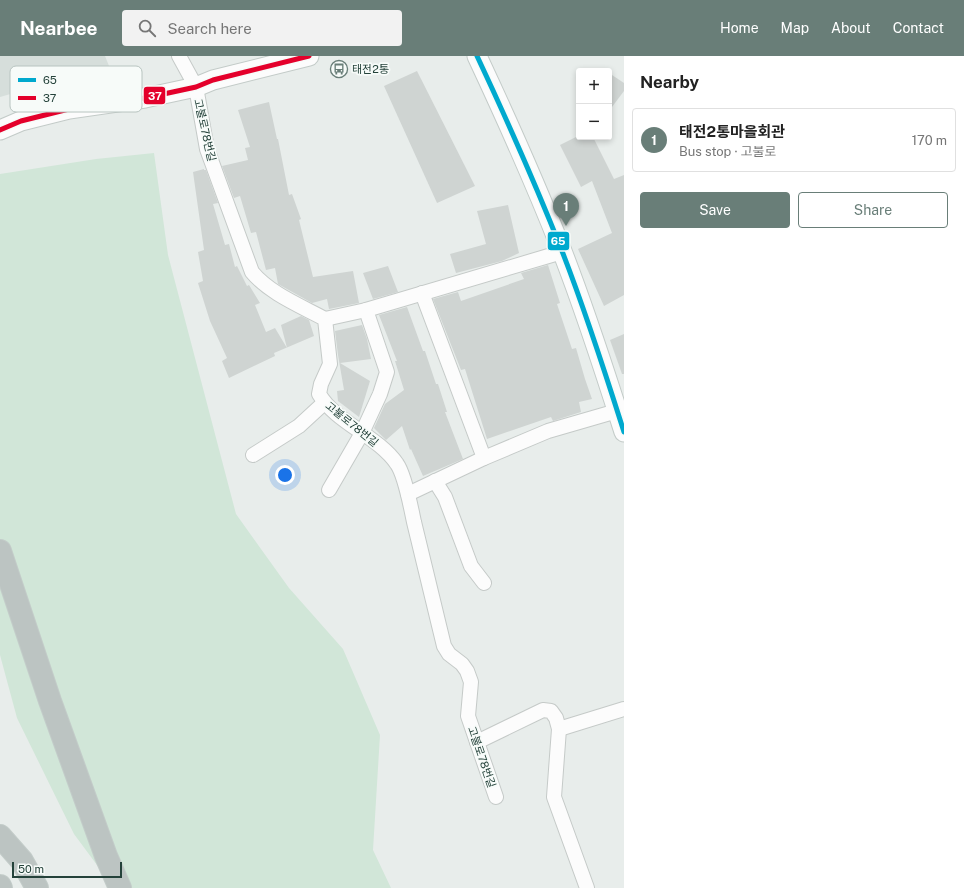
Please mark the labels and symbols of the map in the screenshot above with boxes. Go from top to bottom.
bus stop icon: 태전2통 [329,59,349,79]
place label: 태전2통 [352,63,389,75]
legend [10,66,142,112]
text: 65 [43,74,57,86]
line badge: 37 [143,86,166,105]
text: 37 [148,90,162,102]
text: 37 [43,92,57,104]
street label: 고불로78번길 [192,97,218,163]
pin: 1 [553,193,579,226]
line badge: 65 [547,231,570,251]
text: 65 [551,235,565,247]
street label: 고불로78번길 [323,399,381,449]
your location [275,465,295,485]
street label: 고불로78번길 [466,725,498,789]
scale bar [12,860,122,879]

